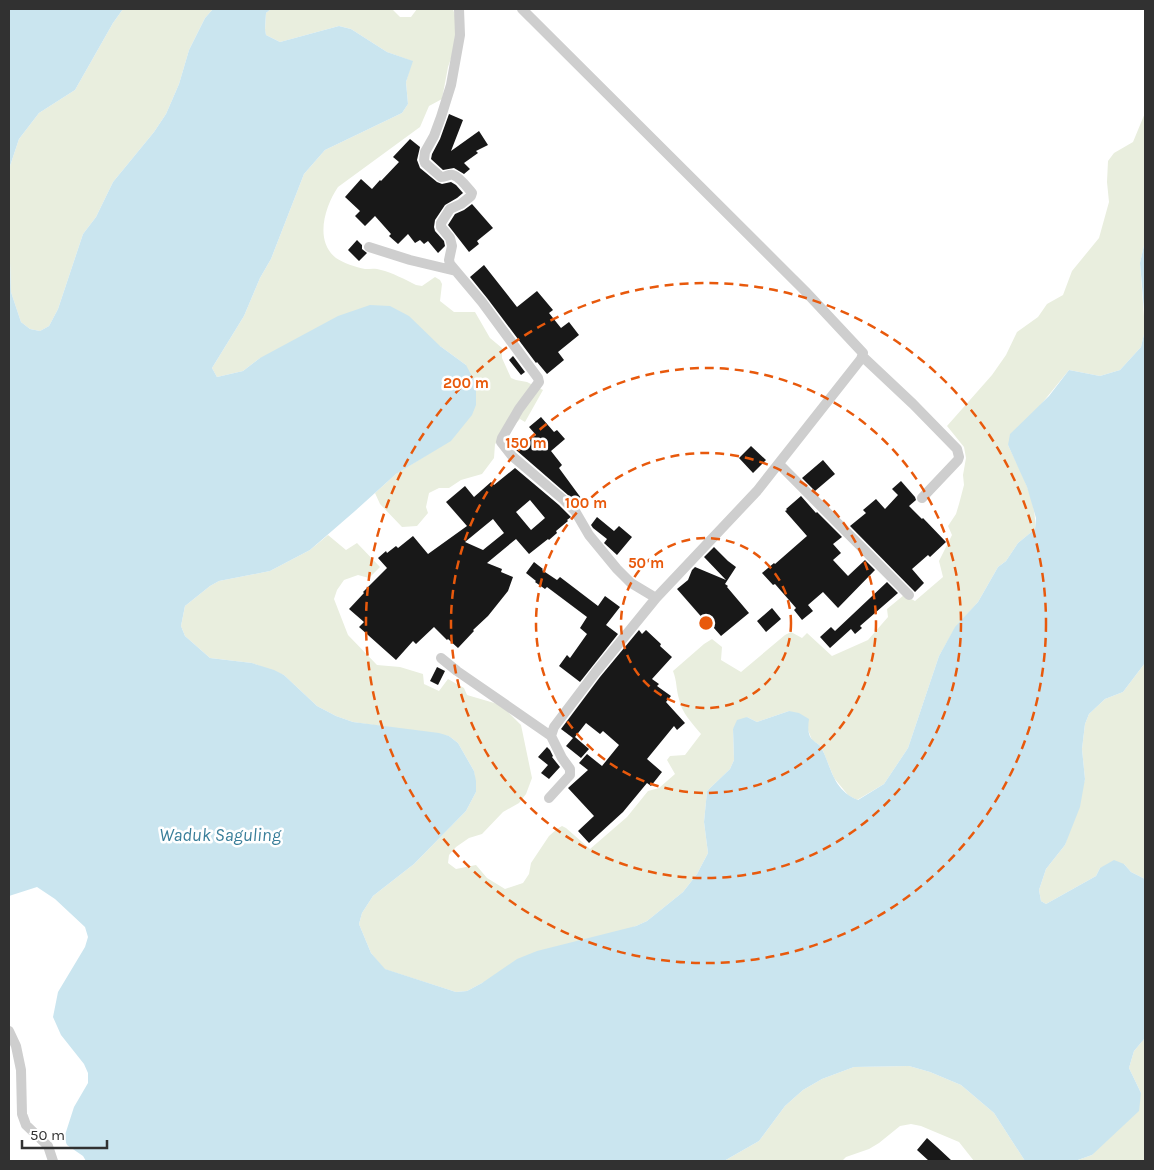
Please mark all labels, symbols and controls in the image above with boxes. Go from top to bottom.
text: 200 m [443,374,489,392]
text: 150 m [505,434,547,452]
text: 100 m [565,494,607,512]
text: 50 m [628,554,664,572]
centre of rings [697,614,715,632]
water label: Waduk Saguling [159,824,282,846]
scale bar [22,1118,108,1150]
text: 50 m [30,1126,65,1144]

